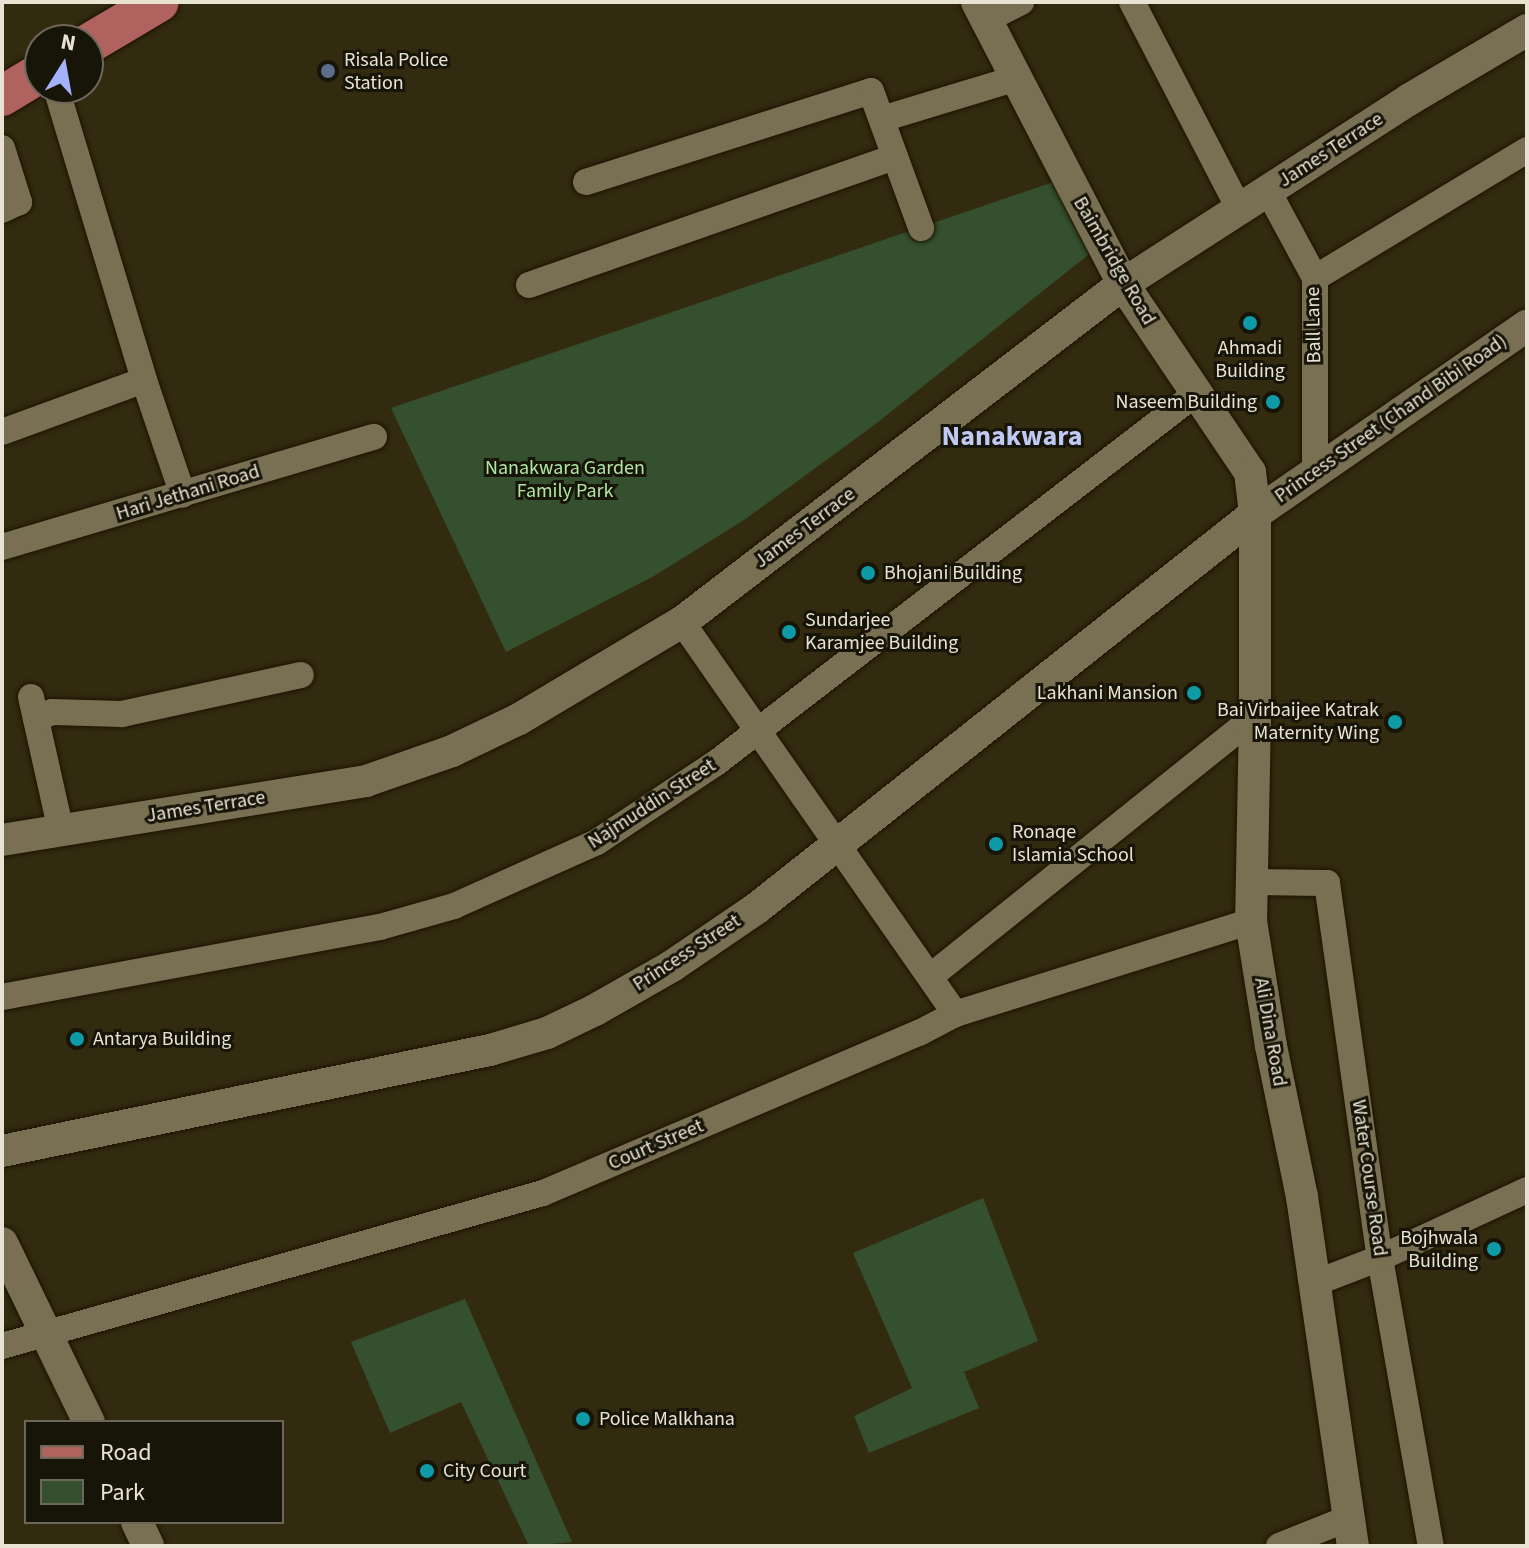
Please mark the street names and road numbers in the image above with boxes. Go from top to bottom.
street label: James Terrace [1274,107,1388,193]
street label: Baimbridge Road [1068,193,1160,329]
street label: Ball Lane [1301,286,1327,364]
street label: Princess Street (Chand Bibi Road) [1270,330,1512,508]
street label: Hari Jethani Road [113,460,263,526]
street label: James Terrace [750,482,860,574]
street label: Najmuddin Street [584,754,720,854]
street label: James Terrace [145,786,267,828]
street label: Princess Street [629,909,745,997]
street label: Ali Dina Road [1249,976,1291,1088]
street label: Water Course Road [1346,1098,1392,1258]
street label: Court Street [605,1114,707,1176]

